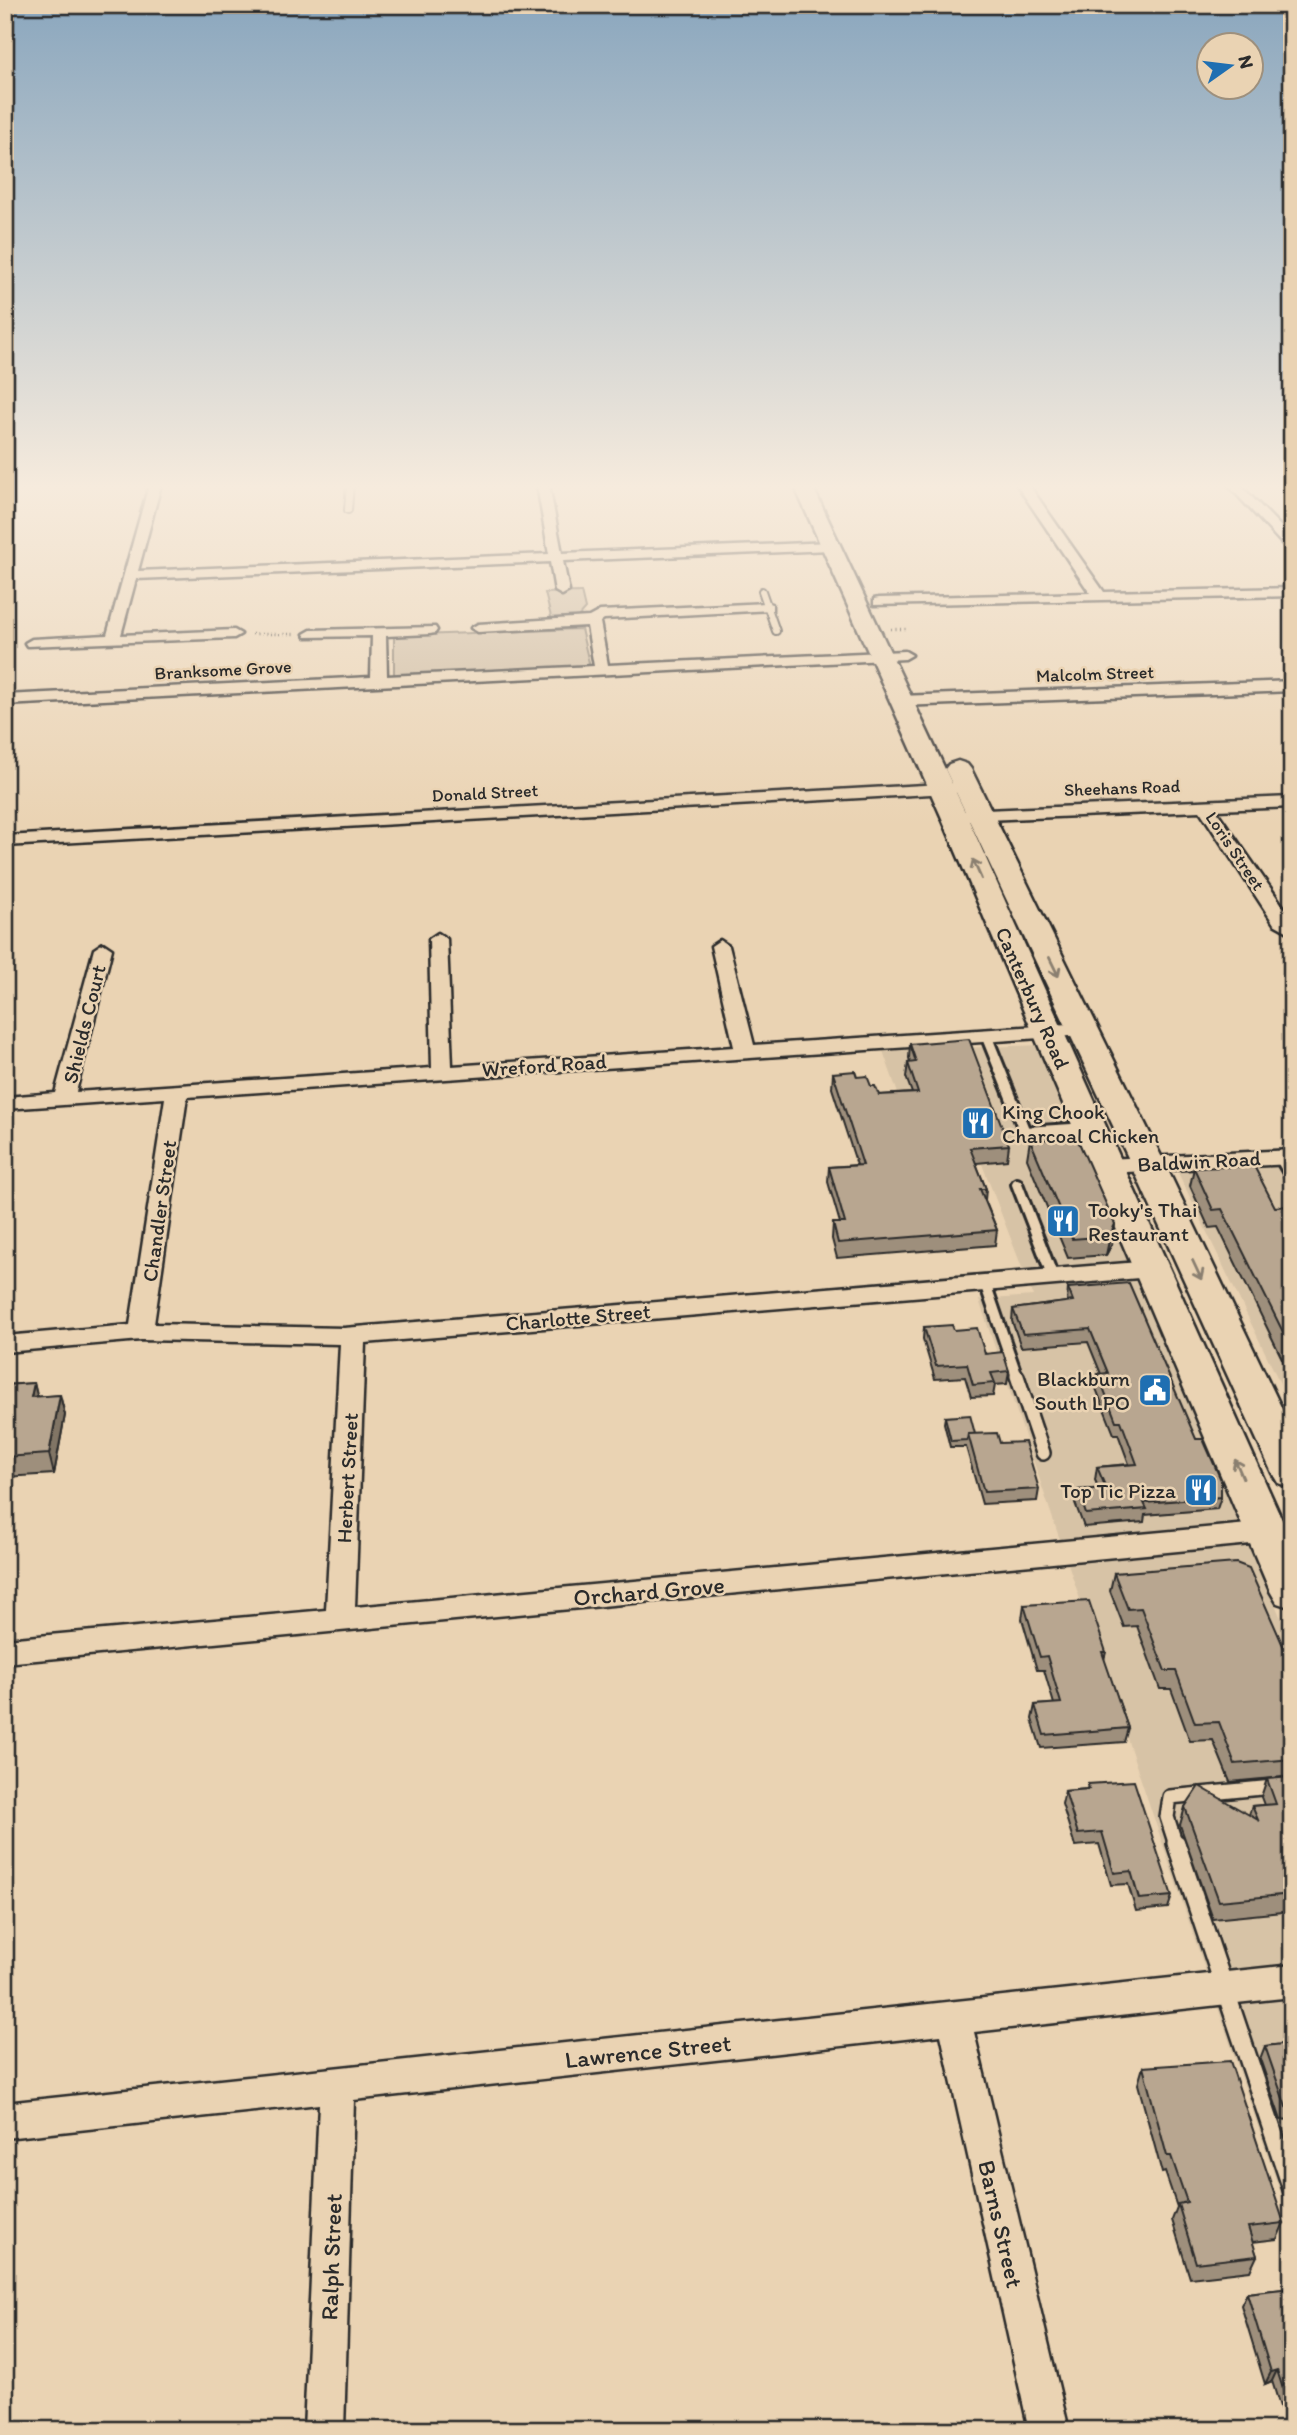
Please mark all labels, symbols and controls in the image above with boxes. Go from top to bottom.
north arrow [1196,32,1266,102]
text: N [1233,53,1259,71]
street label: Branksome Grove [154,655,292,685]
street label: Malcolm Street [1036,661,1155,687]
street label: Sheehans Road [1064,775,1181,801]
street label: Donald Street [431,779,539,807]
street label: Loris Street [1201,807,1269,895]
one-way arrow [970,859,983,880]
street label: Canterbury Road [990,923,1076,1073]
one-way arrow [1048,957,1061,978]
street label: Shields Court [57,962,111,1086]
street label: Wreford Road [481,1048,607,1082]
place label: King Chook Charcoal Chicken [1002,1099,1159,1148]
restaurant icon: King Chook Charcoal Chicken [959,1104,997,1142]
street label: Chandler Street [137,1138,181,1284]
street label: Baldwin Road [1137,1145,1261,1177]
place label: Tooky's Thai Restaurant [1088,1197,1197,1246]
restaurant icon: Tooky's Thai Restaurant [1044,1202,1082,1240]
one-way arrow [1191,1259,1204,1280]
street label: Charlotte Street [504,1298,652,1336]
place label: Blackburn South LPO [1035,1366,1130,1415]
public building icon: Blackburn South LPO [1136,1371,1174,1409]
street label: Herbert Street [331,1412,363,1544]
one-way arrow [1231,1459,1244,1480]
restaurant icon: Top Tic Pizza [1182,1471,1220,1509]
place label: Top Tic Pizza [1060,1478,1176,1503]
street label: Orchard Grove [572,1570,726,1612]
street label: Lawrence Street [563,2028,733,2074]
street label: Barns Street [972,2157,1030,2291]
street label: Ralph Street [314,2193,348,2321]

